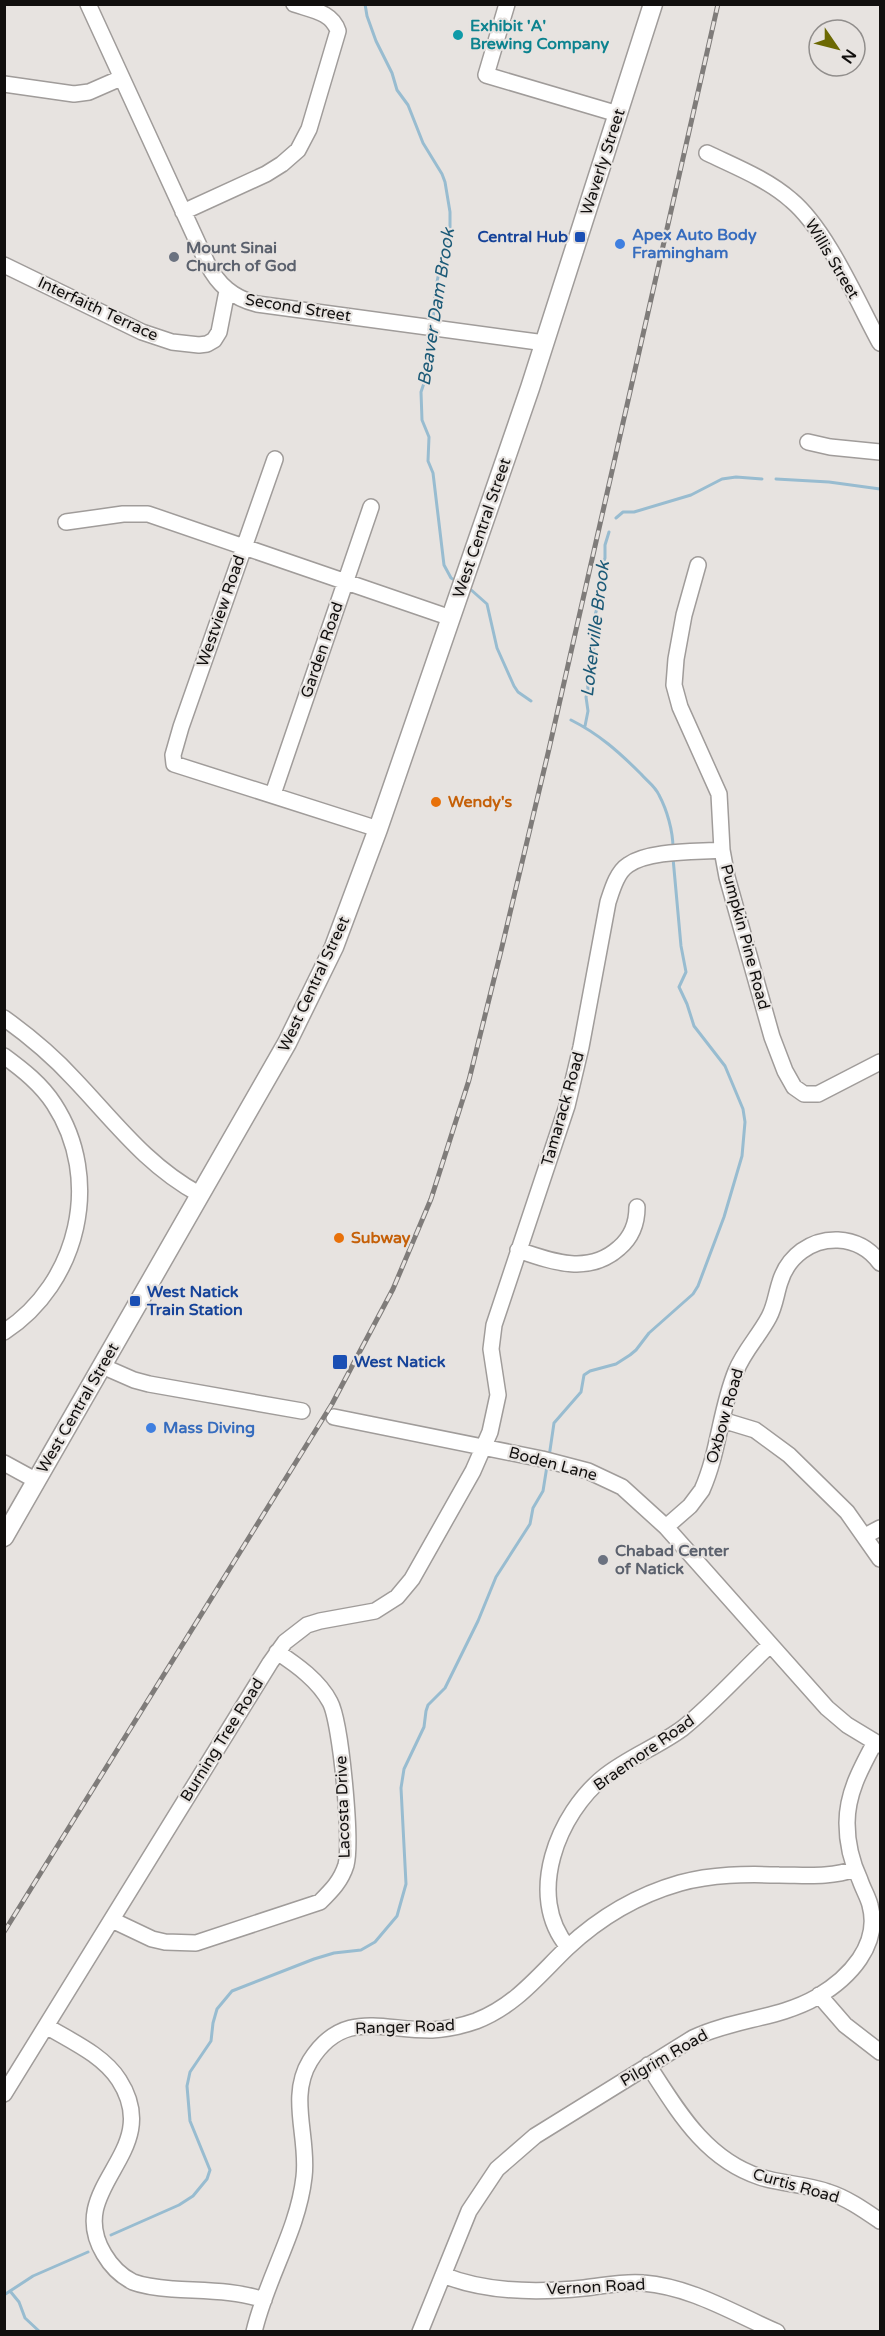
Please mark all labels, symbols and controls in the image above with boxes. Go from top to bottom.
place label: Exhibit 'A' Brewing Company [470,16,609,54]
north arrow [807,18,867,78]
marker: Exhibit 'A' Brewing Company [451,28,465,42]
text: N [837,45,860,67]
street label: Waverly Street [576,106,630,218]
street label: Willis Street [800,215,864,303]
place label: Apex Auto Body Framingham [632,225,757,263]
water label: Beaver Dam Brook [413,226,459,387]
place label: Central Hub [477,227,568,247]
marker: Central Hub [573,230,587,244]
marker: Apex Auto Body Framingham [613,237,627,251]
place label: Mount Sinai Church of God [186,238,297,276]
marker: Mount Sinai Church of God [167,250,181,264]
street label: Interfaith Terrace [35,272,161,346]
street label: Second Street [244,290,352,326]
street label: West Central Street [449,455,515,601]
street label: Westview Road [193,553,249,669]
water label: Lokerville Brook [576,559,614,698]
street label: Garden Road [296,599,348,701]
place label: Wendy's [448,792,512,812]
marker: Wendy's [429,795,443,809]
street label: Pumpkin Pine Road [716,862,774,1012]
street label: West Central Street [274,913,354,1055]
street label: Tamarack Road [537,1050,589,1168]
place label: Subway [351,1228,411,1248]
marker: Subway [332,1231,346,1245]
place label: West Natick Train Station [146,1282,243,1320]
marker: West Natick Train Station [128,1294,142,1308]
street label: West Central Street [33,1339,123,1477]
place label: West Natick [354,1352,446,1372]
marker: West Natick [331,1353,349,1371]
street label: Oxbow Road [702,1366,748,1466]
place label: Mass Diving [163,1418,255,1438]
marker: Mass Diving [144,1421,158,1435]
street label: Boden Lane [507,1443,599,1485]
place label: Chabad Center of Natick [615,1541,730,1579]
marker: Chabad Center of Natick [596,1553,610,1567]
street label: Burning Tree Road [176,1675,268,1805]
street label: Braemore Road [590,1711,698,1795]
street label: Lacosta Drive [331,1755,355,1859]
street label: Ranger Road [355,2015,455,2039]
street label: Pilgrim Road [617,2025,711,2091]
street label: Curtis Road [750,2164,842,2208]
street label: Vernon Road [546,2274,646,2300]

